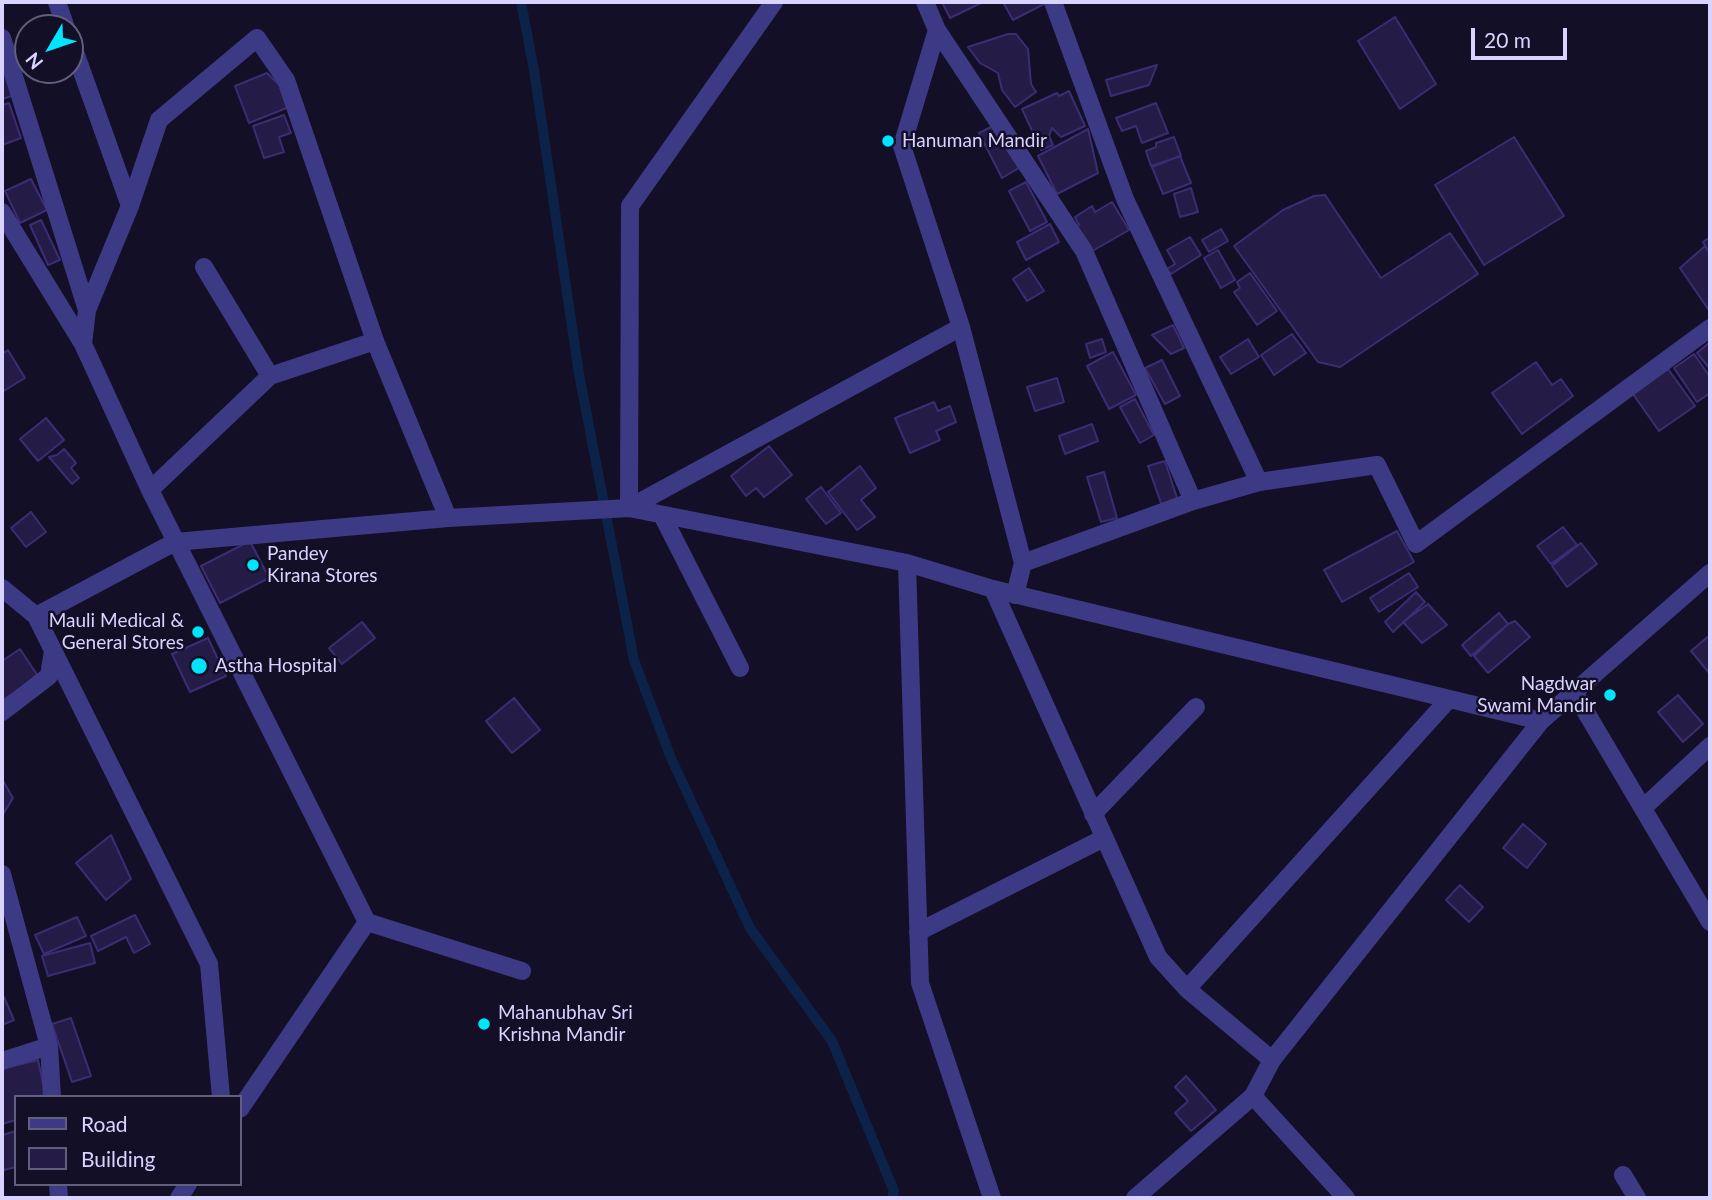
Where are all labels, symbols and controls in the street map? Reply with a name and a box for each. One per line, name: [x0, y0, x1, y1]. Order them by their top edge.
north arrow: [14, 14, 84, 84]
scale bar: [1474, 14, 1570, 58]
text: 20 m: [1484, 27, 1531, 52]
text: N: [20, 48, 47, 74]
place label: Hanuman Mandir: [902, 130, 1047, 152]
marker: Hanuman Mandir: [880, 133, 896, 149]
place label: Pandey Kirana Stores: [267, 543, 377, 587]
marker: Pandey Kirana Stores: [245, 557, 261, 573]
place label: Mauli Medical & General Stores: [49, 610, 184, 654]
marker: Mauli Medical & General Stores: [190, 624, 206, 640]
place label: Astha Hospital: [215, 655, 337, 677]
marker: Astha Hospital: [189, 656, 209, 676]
place label: Nagdwar Swami Mandir: [1477, 673, 1596, 717]
marker: Nagdwar Swami Mandir: [1602, 687, 1618, 703]
place label: Mahanubhav Sri Krishna Mandir: [498, 1002, 633, 1046]
marker: Mahanubhav Sri Krishna Mandir: [476, 1016, 492, 1032]
legend: [14, 1095, 242, 1186]
text: Road: [81, 1111, 128, 1136]
text: Building: [81, 1146, 156, 1171]

